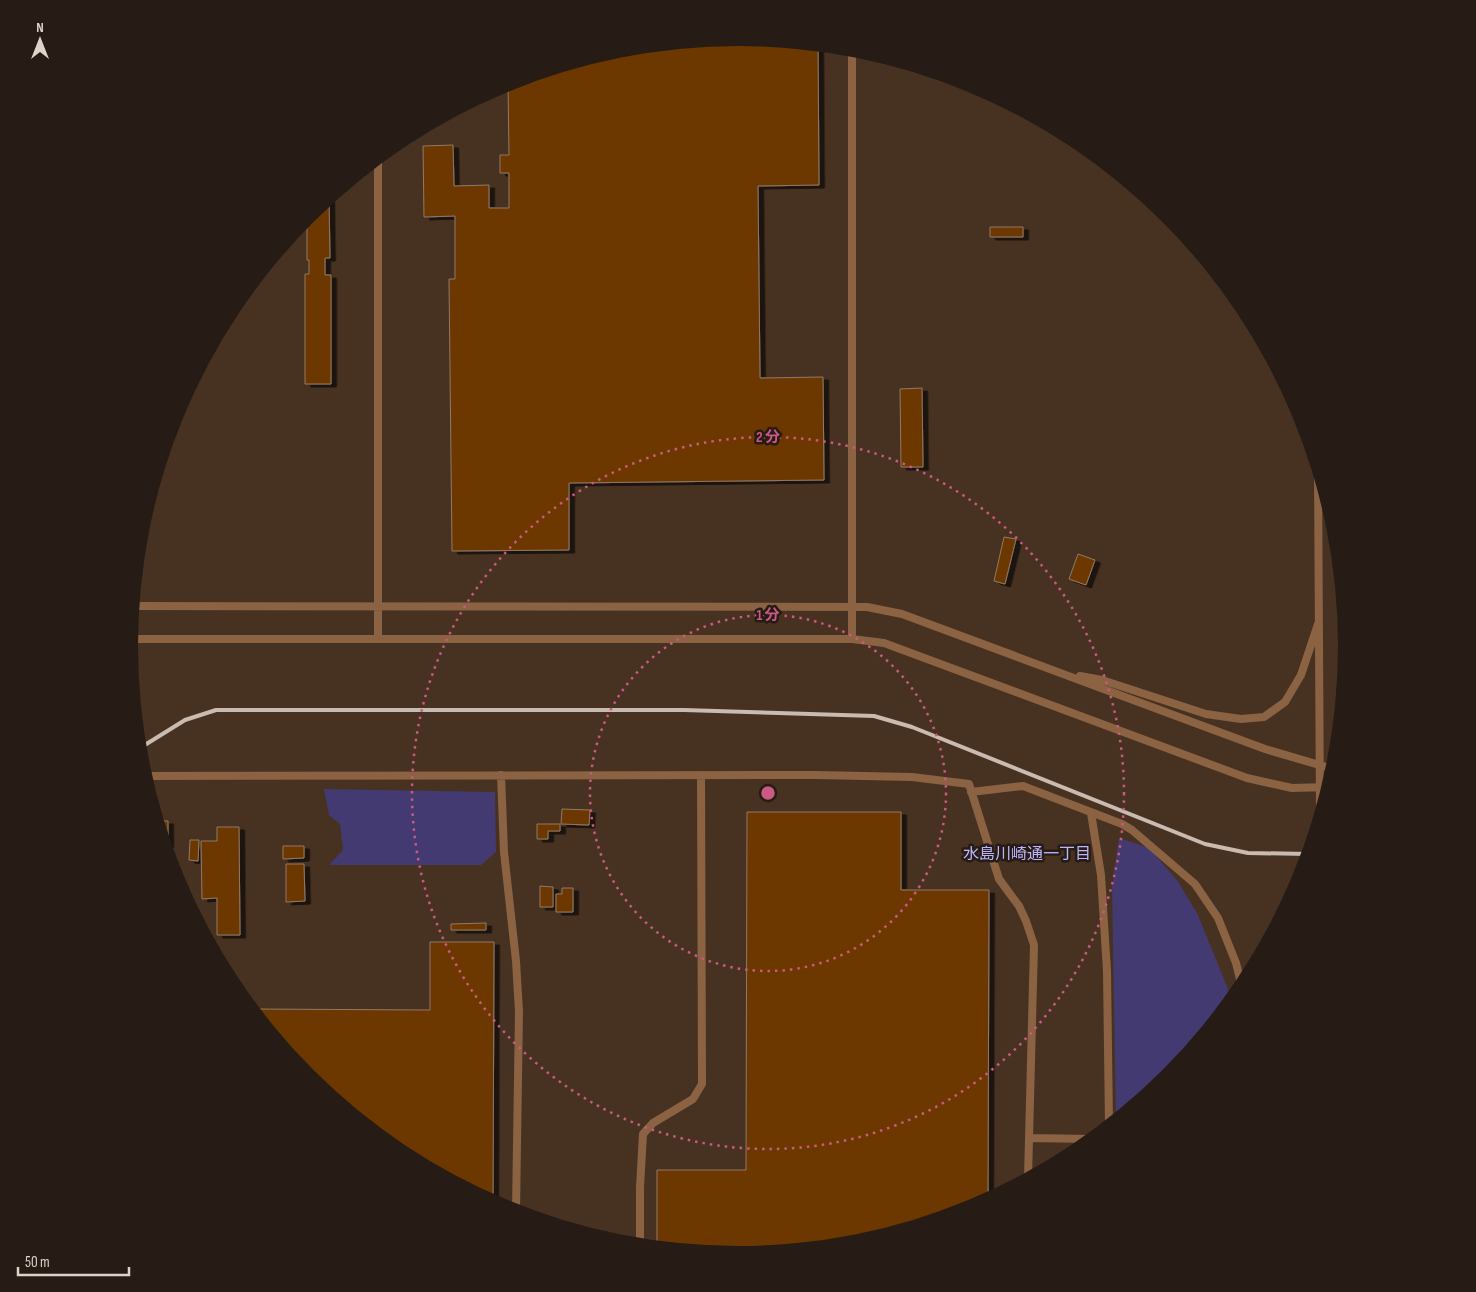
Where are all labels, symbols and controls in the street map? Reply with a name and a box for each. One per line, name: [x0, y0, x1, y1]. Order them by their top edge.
north arrow: [15, 15, 65, 65]
text: N: [36, 19, 44, 36]
text: 2 分: [756, 428, 780, 447]
text: 1 分: [756, 606, 780, 625]
centre of rings: [759, 784, 777, 802]
district label: 水島川崎通一丁目: [963, 845, 1091, 864]
scale bar: [18, 1244, 129, 1276]
text: 50 m: [25, 1253, 50, 1272]

